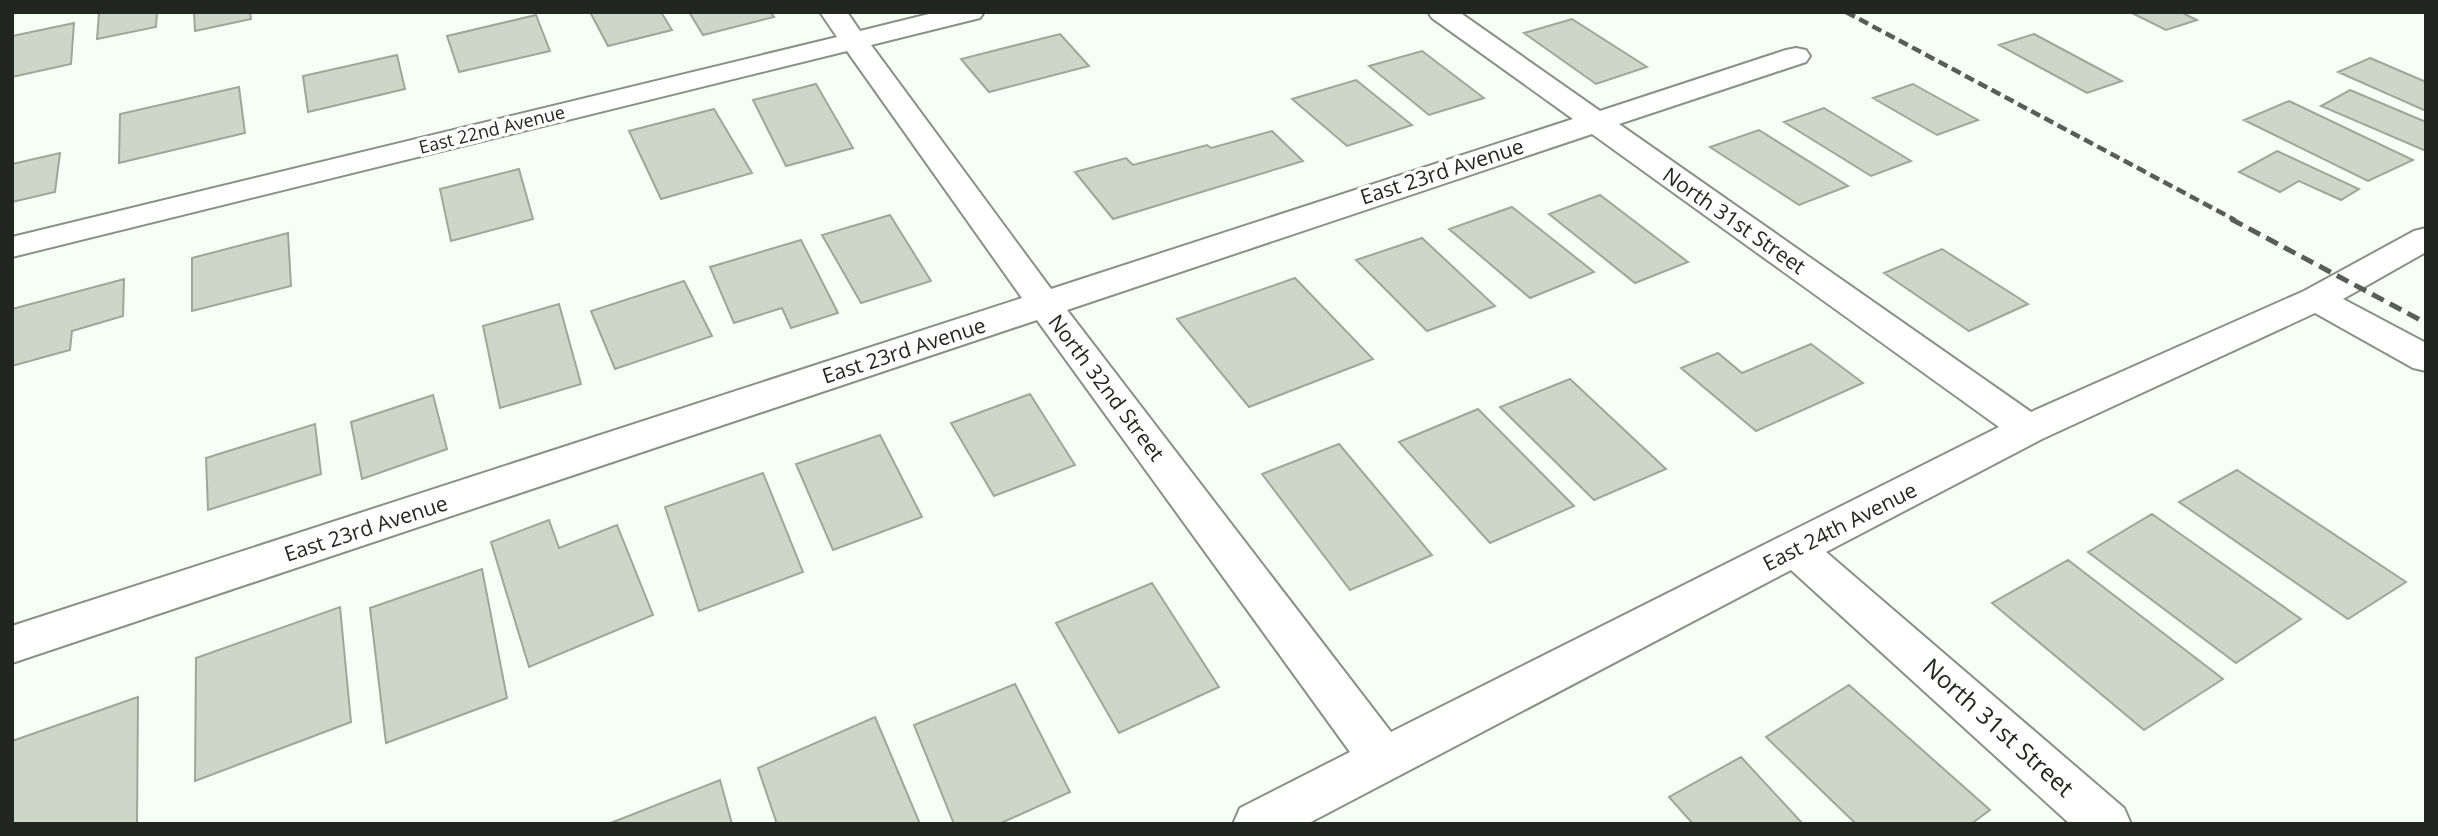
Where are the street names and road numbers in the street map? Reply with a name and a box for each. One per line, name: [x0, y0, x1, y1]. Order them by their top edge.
street label: East 22nd Avenue: [416, 99, 567, 159]
street label: East 23rd Avenue: [1356, 131, 1527, 211]
street label: North 31st Street: [1658, 160, 1812, 280]
street label: North 32nd Street: [1042, 308, 1171, 466]
street label: East 23rd Avenue: [818, 310, 989, 390]
street label: East 24th Avenue: [1758, 475, 1921, 577]
street label: East 23rd Avenue: [280, 488, 451, 568]
street label: North 31st Street: [1916, 650, 2082, 804]

